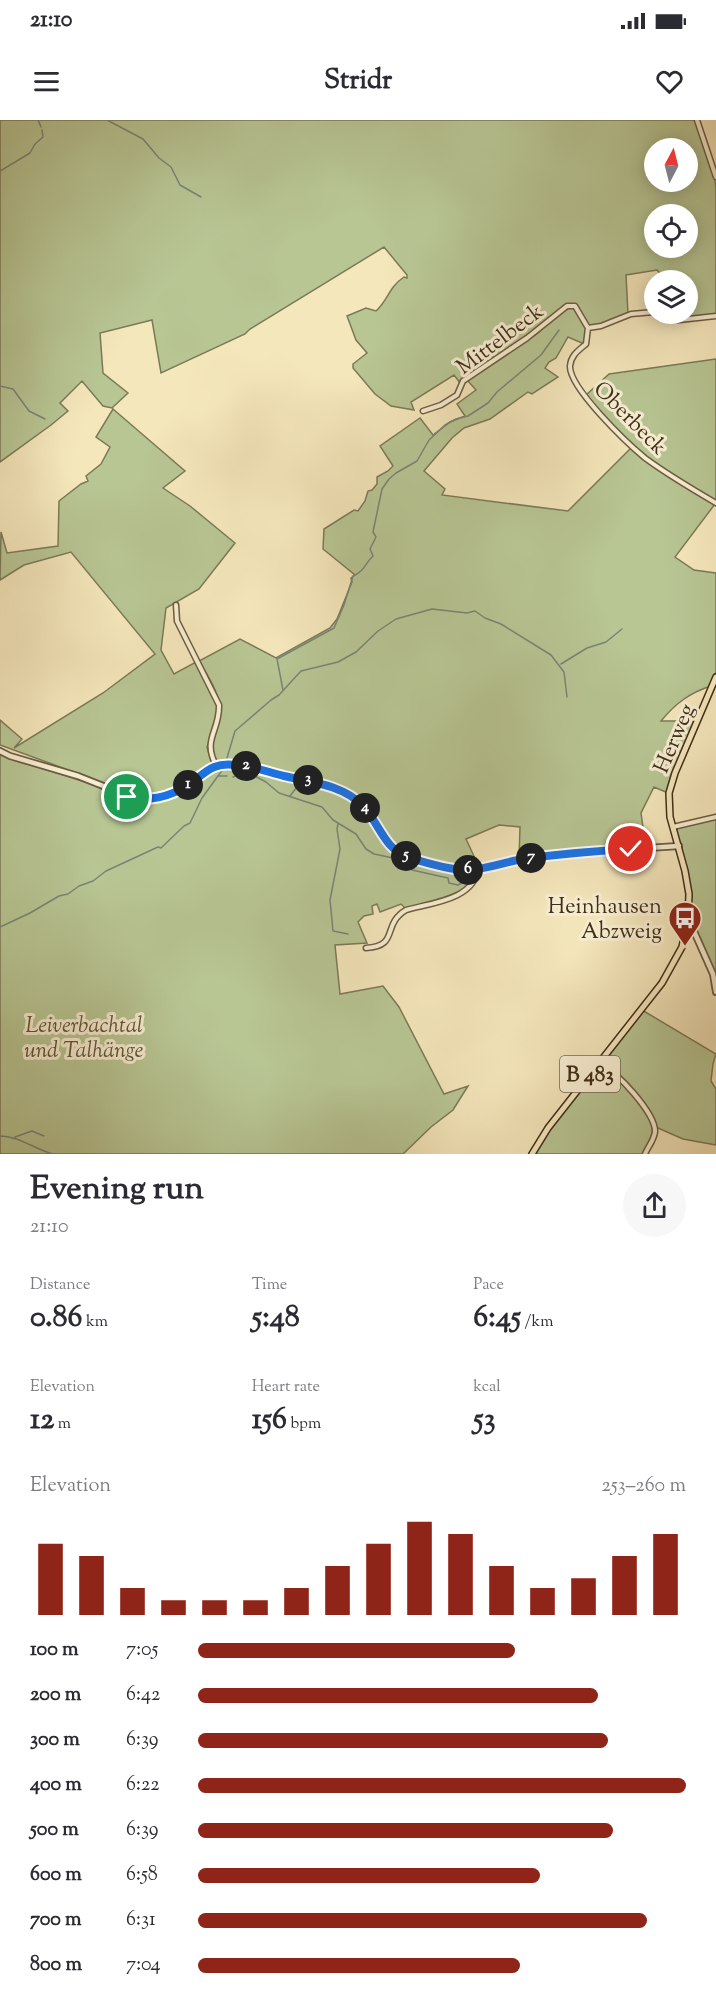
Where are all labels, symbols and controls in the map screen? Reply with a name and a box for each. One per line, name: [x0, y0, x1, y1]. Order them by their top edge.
text: 21:10: [30, 5, 72, 37]
text: Stridr: [324, 62, 392, 101]
icon: menu: [30, 65, 63, 98]
icon: heart: [653, 65, 686, 98]
north arrow: [644, 138, 698, 192]
map controls: [644, 138, 698, 324]
button: locate: [644, 204, 698, 258]
button: layers: [644, 270, 698, 324]
street label: Mittelbeck: [450, 297, 551, 384]
street label: Oberbeck: [585, 375, 673, 463]
street label: Herweg: [647, 699, 705, 779]
pin: 2: [231, 751, 261, 781]
text: 2: [242, 754, 250, 777]
pin: 3: [293, 765, 323, 795]
text: 3: [305, 768, 311, 791]
pin: 1: [173, 770, 203, 800]
pin: [101, 771, 152, 822]
text: 1: [185, 773, 191, 796]
icon: arrive: [110, 780, 143, 813]
pin: 4: [350, 793, 380, 823]
text: 4: [361, 796, 369, 819]
pin: [605, 823, 656, 874]
icon: check: [614, 832, 647, 865]
pin: 5: [391, 841, 421, 871]
pin: 7: [516, 843, 546, 873]
text: 5: [403, 844, 409, 867]
text: 7: [527, 846, 535, 869]
pin: 6: [453, 855, 483, 885]
text: 6: [464, 858, 472, 881]
place label: Heinhausen Abzweig: [548, 892, 662, 949]
bus stop icon: Heinhausen Abzweig: [667, 900, 703, 947]
park label: Leiverbachtal und Talhänge: [25, 1011, 144, 1068]
road number: B 483: [560, 1056, 620, 1092]
text: Evening run: [30, 1166, 204, 1214]
button: share: [623, 1174, 686, 1237]
text: 21:10: [30, 1213, 69, 1242]
text: Distance: [30, 1274, 90, 1297]
text: Time: [252, 1274, 287, 1297]
text: Pace: [473, 1274, 504, 1297]
text: 0.86: [30, 1297, 83, 1340]
text: 5:48: [252, 1297, 300, 1340]
text: 6:45: [473, 1297, 521, 1340]
text: km: [83, 1311, 108, 1334]
text: /km: [521, 1311, 553, 1334]
text: Elevation: [30, 1376, 95, 1399]
text: Heart rate: [252, 1376, 320, 1399]
text: kcal: [473, 1376, 501, 1399]
text: 12: [30, 1399, 54, 1442]
text: 156: [252, 1399, 287, 1442]
text: 53: [473, 1399, 496, 1442]
text: m: [54, 1413, 71, 1436]
text: bpm: [287, 1413, 321, 1436]
text: Elevation: [30, 1472, 111, 1501]
text: 253–260 m: [601, 1472, 686, 1501]
text: 100 m: [30, 1636, 79, 1665]
text: 7:05: [126, 1636, 158, 1665]
text: 200 m: [30, 1681, 81, 1710]
text: 6:42: [126, 1681, 160, 1710]
text: 300 m: [30, 1726, 80, 1755]
text: 6:39: [126, 1726, 159, 1755]
text: 400 m: [30, 1771, 82, 1800]
text: 6:22: [126, 1771, 160, 1800]
text: 500 m: [30, 1816, 79, 1845]
text: 6:39: [126, 1816, 159, 1845]
text: 600 m: [30, 1861, 82, 1890]
text: 6:58: [126, 1861, 158, 1890]
text: 700 m: [30, 1906, 82, 1935]
text: 6:31: [126, 1906, 156, 1935]
text: 800 m: [30, 1951, 82, 1980]
text: 7:04: [126, 1951, 161, 1980]

